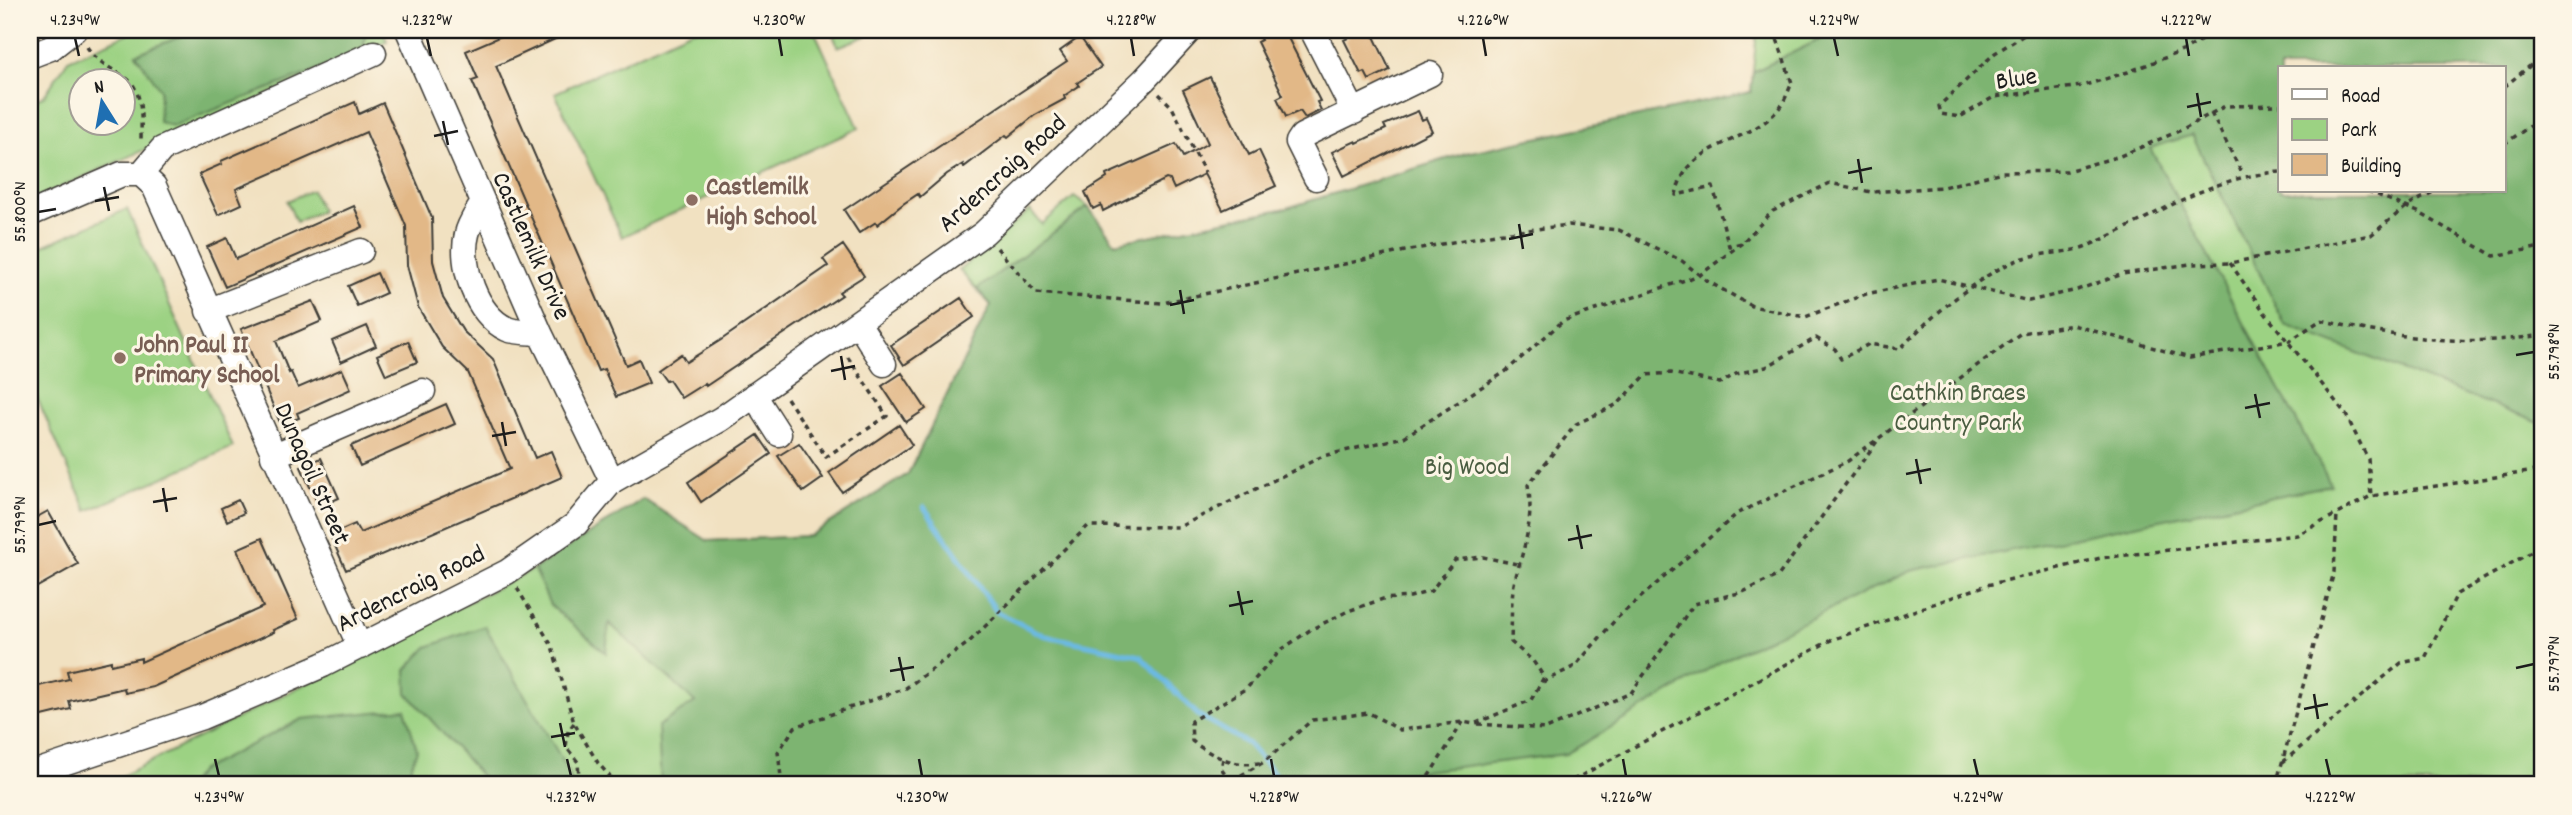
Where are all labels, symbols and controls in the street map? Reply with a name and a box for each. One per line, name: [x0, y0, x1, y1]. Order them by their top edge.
text: 4.234°W: [50, 9, 101, 34]
text: 4.232°W: [402, 9, 453, 34]
text: 4.230°W: [753, 9, 806, 34]
text: 4.228°W: [1106, 9, 1156, 34]
text: 4.226°W: [1457, 9, 1509, 34]
text: 4.224°W: [1809, 9, 1860, 34]
text: 4.222°W: [2161, 9, 2212, 34]
street label: Blue: [1993, 59, 2040, 102]
north arrow: [66, 66, 136, 136]
legend: [2278, 66, 2506, 192]
text: N: [92, 75, 107, 103]
text: Road: [2341, 83, 2380, 113]
street label: Ardencraig Road: [931, 106, 1076, 243]
text: Park: [2341, 117, 2377, 147]
text: Building: [2341, 153, 2401, 183]
street label: Castlemilk Drive: [481, 166, 579, 326]
place label: Castlemilk High School: [706, 170, 817, 237]
text: 55.800°N: [9, 181, 34, 243]
marker: Castlemilk High School: [684, 192, 700, 208]
text: 55.798°N: [2543, 324, 2568, 380]
place label: John Paul II Primary School: [134, 328, 280, 395]
marker: John Paul II Primary School: [112, 350, 128, 366]
park label: Cathkin Braes Country Park: [1890, 376, 2026, 443]
street label: Dunagoil Street: [263, 398, 359, 552]
park label: Big Wood: [1425, 450, 1509, 487]
text: 55.799°N: [9, 496, 34, 554]
street label: Ardencraig Road: [331, 537, 492, 643]
text: 55.797°N: [2543, 636, 2568, 692]
text: 4.234°W: [194, 786, 245, 811]
text: 4.232°W: [546, 786, 597, 811]
text: 4.230°W: [896, 786, 949, 811]
text: 4.228°W: [1249, 786, 1299, 811]
text: 4.226°W: [1600, 786, 1652, 811]
text: 4.224°W: [1953, 786, 2004, 811]
text: 4.222°W: [2305, 786, 2356, 811]

